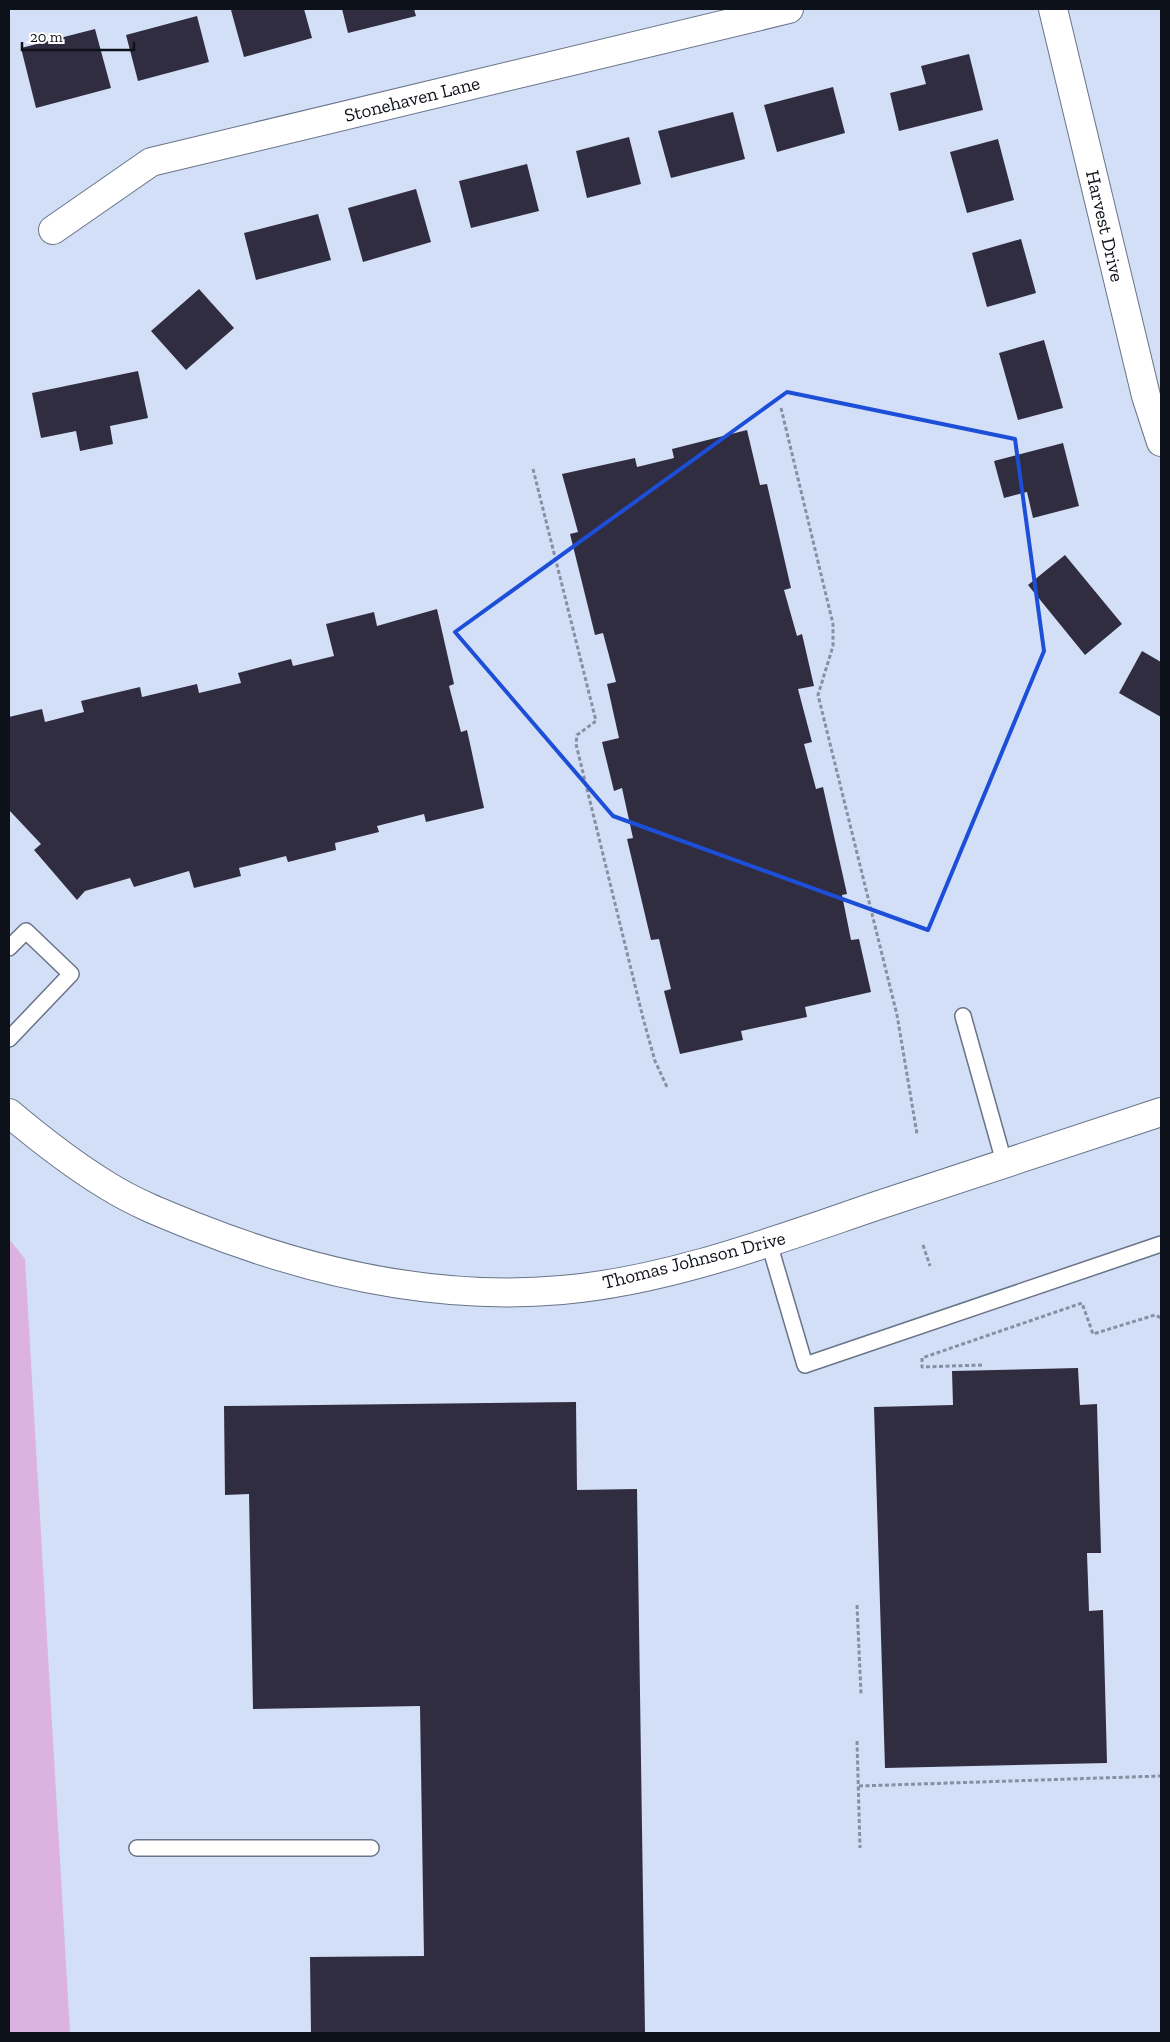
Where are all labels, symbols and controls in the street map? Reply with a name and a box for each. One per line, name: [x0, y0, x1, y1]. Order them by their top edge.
scale bar: [22, 20, 135, 52]
text: 20 m: [30, 28, 63, 46]
street label: Stonehaven Lane: [342, 71, 482, 127]
street label: Harvest Drive: [1081, 168, 1129, 284]
street label: Thomas Johnson Drive: [600, 1226, 788, 1294]

